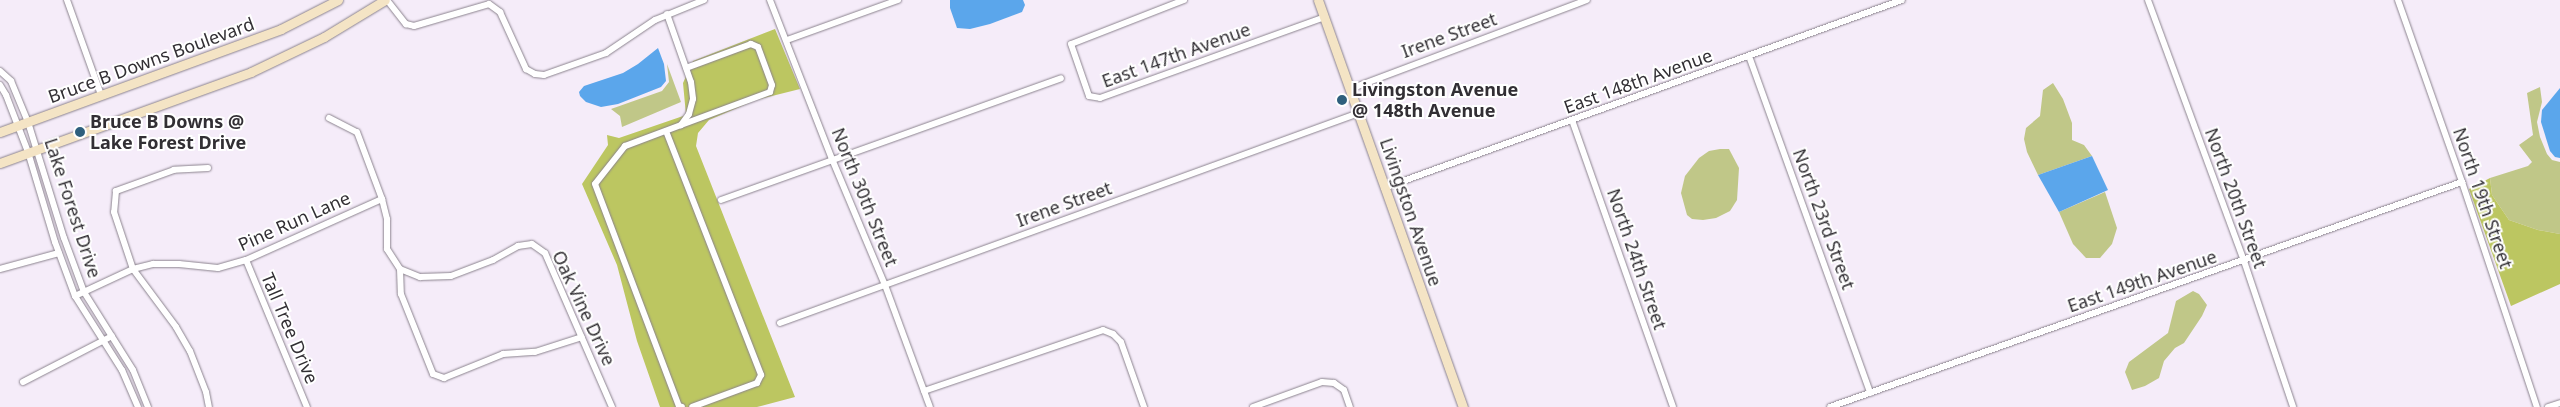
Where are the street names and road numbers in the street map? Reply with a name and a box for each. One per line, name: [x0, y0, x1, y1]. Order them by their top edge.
street label: Irene Street: [1399, 8, 1499, 62]
street label: Bruce B Downs Boulevard: [45, 13, 257, 107]
street label: East 147th Avenue: [1099, 18, 1253, 92]
street label: East 148th Avenue: [1561, 44, 1715, 118]
street label: North 30th Street: [827, 125, 903, 269]
street label: North 20th Street: [2201, 125, 2271, 271]
street label: North 19th Street: [2449, 125, 2517, 271]
street label: Lake Forest Drive: [40, 135, 106, 281]
street label: Livingston Avenue: [1376, 135, 1446, 289]
street label: North 23rd Street: [1789, 146, 1859, 292]
street label: Irene Street: [1014, 177, 1114, 231]
street label: North 24th Street: [1603, 186, 1671, 332]
street label: Pine Run Lane: [235, 187, 353, 255]
street label: East 149th Avenue: [2065, 245, 2219, 317]
street label: Oak Vine Drive: [548, 247, 620, 369]
street label: Tall Tree Drive: [257, 269, 323, 387]

